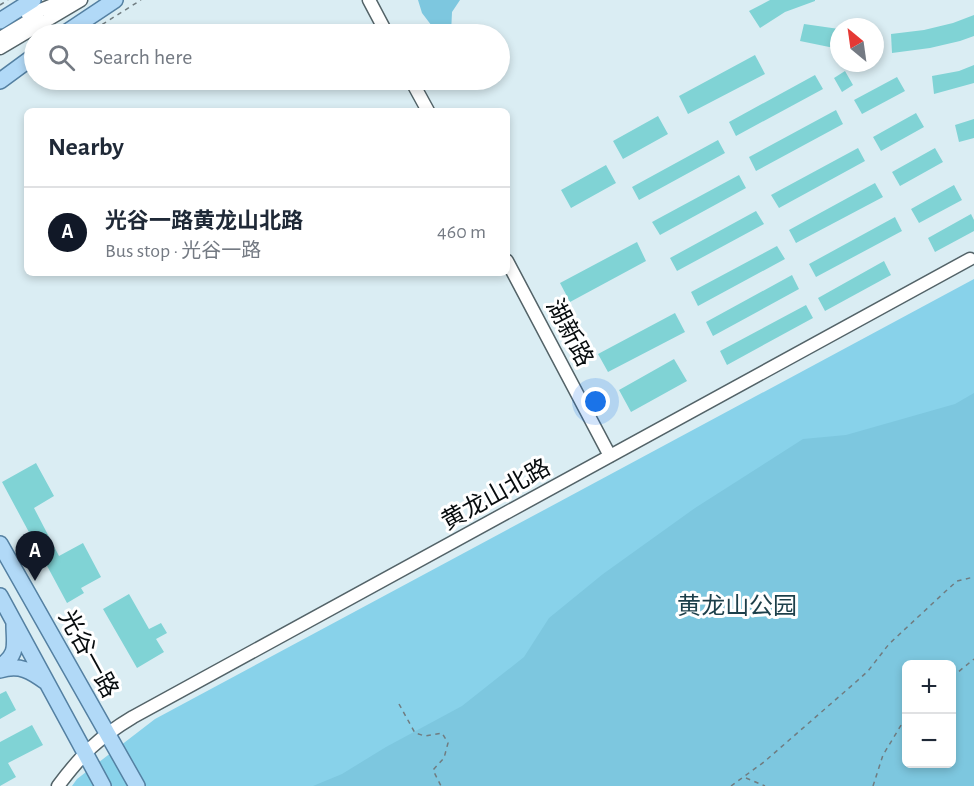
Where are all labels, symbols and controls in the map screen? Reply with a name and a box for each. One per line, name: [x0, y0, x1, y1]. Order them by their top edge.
north arrow: [830, 18, 884, 72]
search box: [24, 24, 510, 90]
icon: search: [45, 41, 78, 74]
text: Search here: [93, 46, 192, 68]
text: Nearby: [48, 134, 124, 160]
text: 光谷一路黄龙山北路: [105, 210, 303, 232]
text: A: [62, 222, 74, 242]
text: 460 m: [437, 222, 486, 242]
text: Bus stop · 光谷一路: [105, 241, 261, 261]
street label: 湖新路: [542, 295, 598, 370]
your location: [581, 387, 610, 416]
street label: 黄龙山北路: [437, 454, 554, 535]
pin: A: [15, 532, 54, 581]
park label: 黄龙山公园: [677, 593, 797, 619]
street label: 光谷一路: [54, 605, 124, 702]
map controls: [902, 660, 956, 768]
button: +: [902, 660, 956, 714]
button: −: [902, 714, 956, 768]

